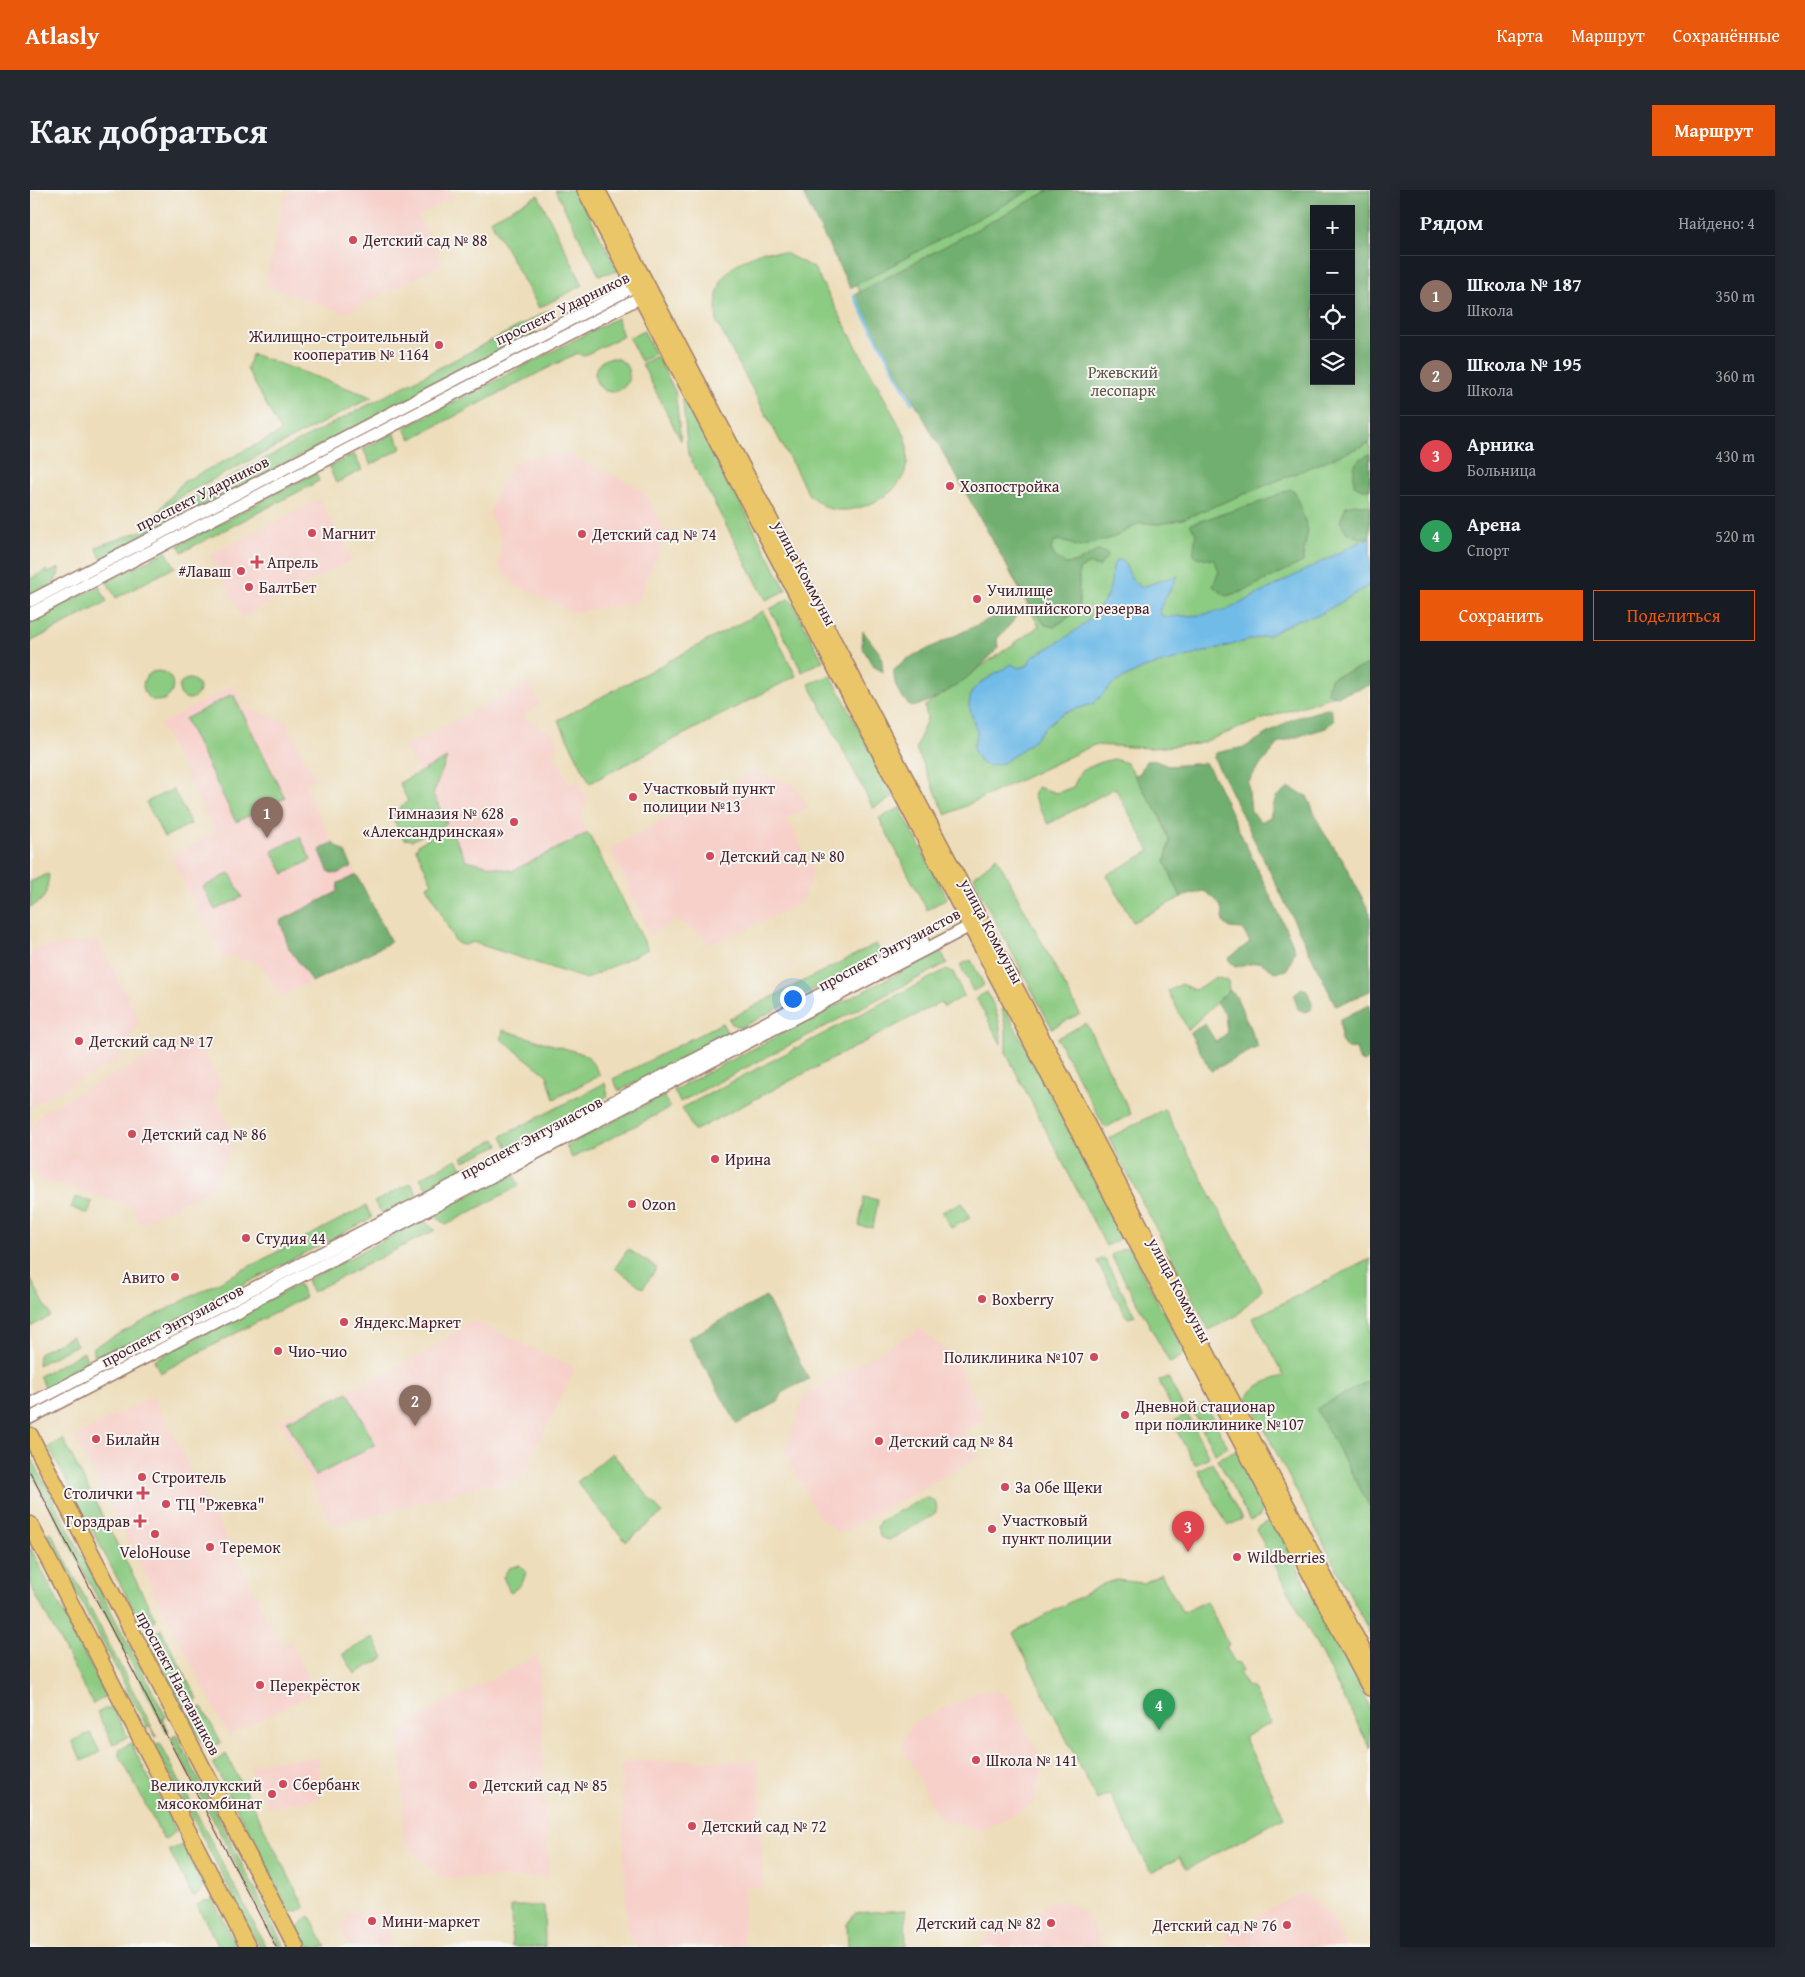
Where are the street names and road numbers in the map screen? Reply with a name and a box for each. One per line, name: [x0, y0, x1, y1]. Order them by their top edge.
street label: проспект Ударников: [491, 265, 633, 351]
street label: проспект Ударников: [131, 449, 273, 537]
street label: улица Коммуны: [767, 515, 843, 630]
street label: улица Коммуны: [954, 873, 1030, 988]
street label: проспект Энтузиастов: [814, 901, 965, 997]
street label: проспект Энтузиастов: [456, 1089, 607, 1185]
street label: улица Коммуны: [1142, 1232, 1218, 1347]
street label: проспект Энтузиастов: [97, 1277, 248, 1373]
street label: проспект Наставников: [131, 1606, 227, 1760]

